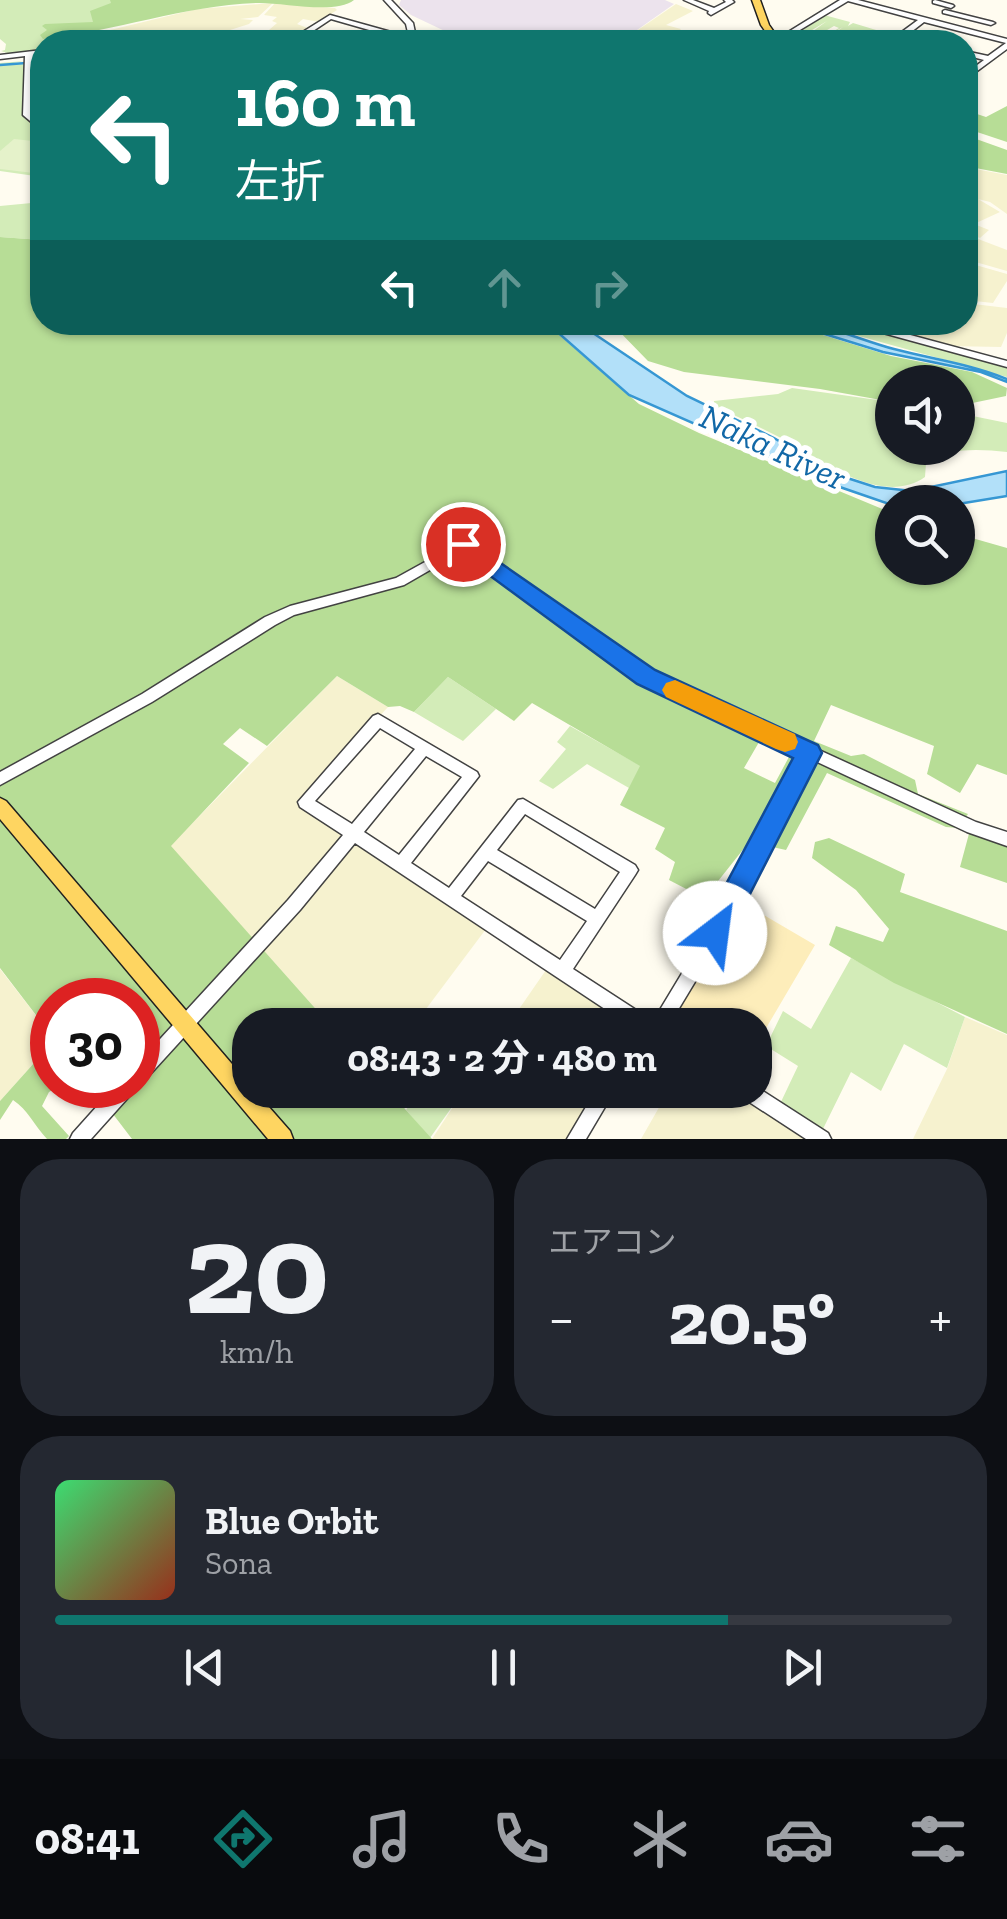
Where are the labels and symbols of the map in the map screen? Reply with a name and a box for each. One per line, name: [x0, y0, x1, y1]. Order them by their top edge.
water label: Naka River: [693, 395, 853, 499]
pin: [421, 502, 506, 587]
position arrow: [663, 881, 767, 985]
speed limit sign: 30: [30, 978, 160, 1108]

